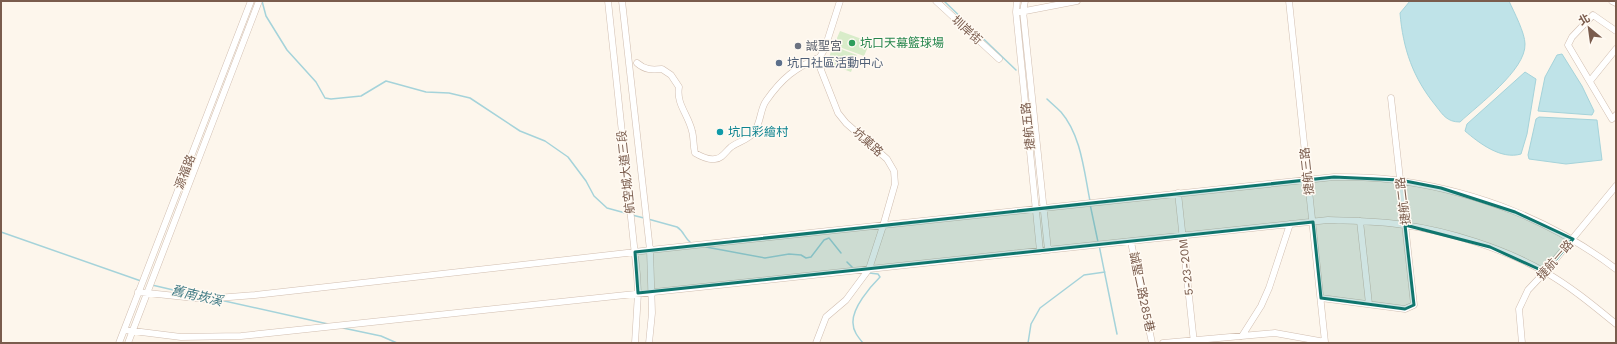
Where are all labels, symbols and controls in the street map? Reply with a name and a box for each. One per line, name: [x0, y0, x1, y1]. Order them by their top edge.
north arrow: [1569, 8, 1609, 48]
text: 北: [1576, 11, 1592, 28]
street label: 圳岸街: [949, 13, 985, 47]
place label: 坑口天幕籃球場: [860, 36, 944, 50]
marker: 坑口天幕籃球場: [847, 38, 857, 48]
place label: 誠聖宮: [806, 39, 842, 53]
marker: 誠聖宮: [793, 41, 803, 51]
place label: 坑口社區活動中心: [787, 56, 883, 70]
marker: 坑口社區活動中心: [774, 58, 784, 68]
street label: 捷航五路: [1019, 101, 1037, 151]
place label: 坑口彩繪村: [728, 125, 789, 139]
street label: 坑菓路: [850, 125, 886, 159]
marker: 坑口彩繪村: [715, 127, 725, 137]
street label: 航空城大道三段: [615, 129, 637, 215]
street label: 捷航三路: [1298, 146, 1316, 196]
street label: 源福路: [172, 153, 198, 191]
street label: 捷航二路: [1393, 176, 1413, 226]
street label: 捷航一路: [1534, 237, 1576, 283]
street label: 5-23-20M: [1176, 238, 1196, 296]
street label: 誠聖二路285巷: [1127, 251, 1157, 333]
water label: 舊南崁溪: [170, 282, 226, 309]

